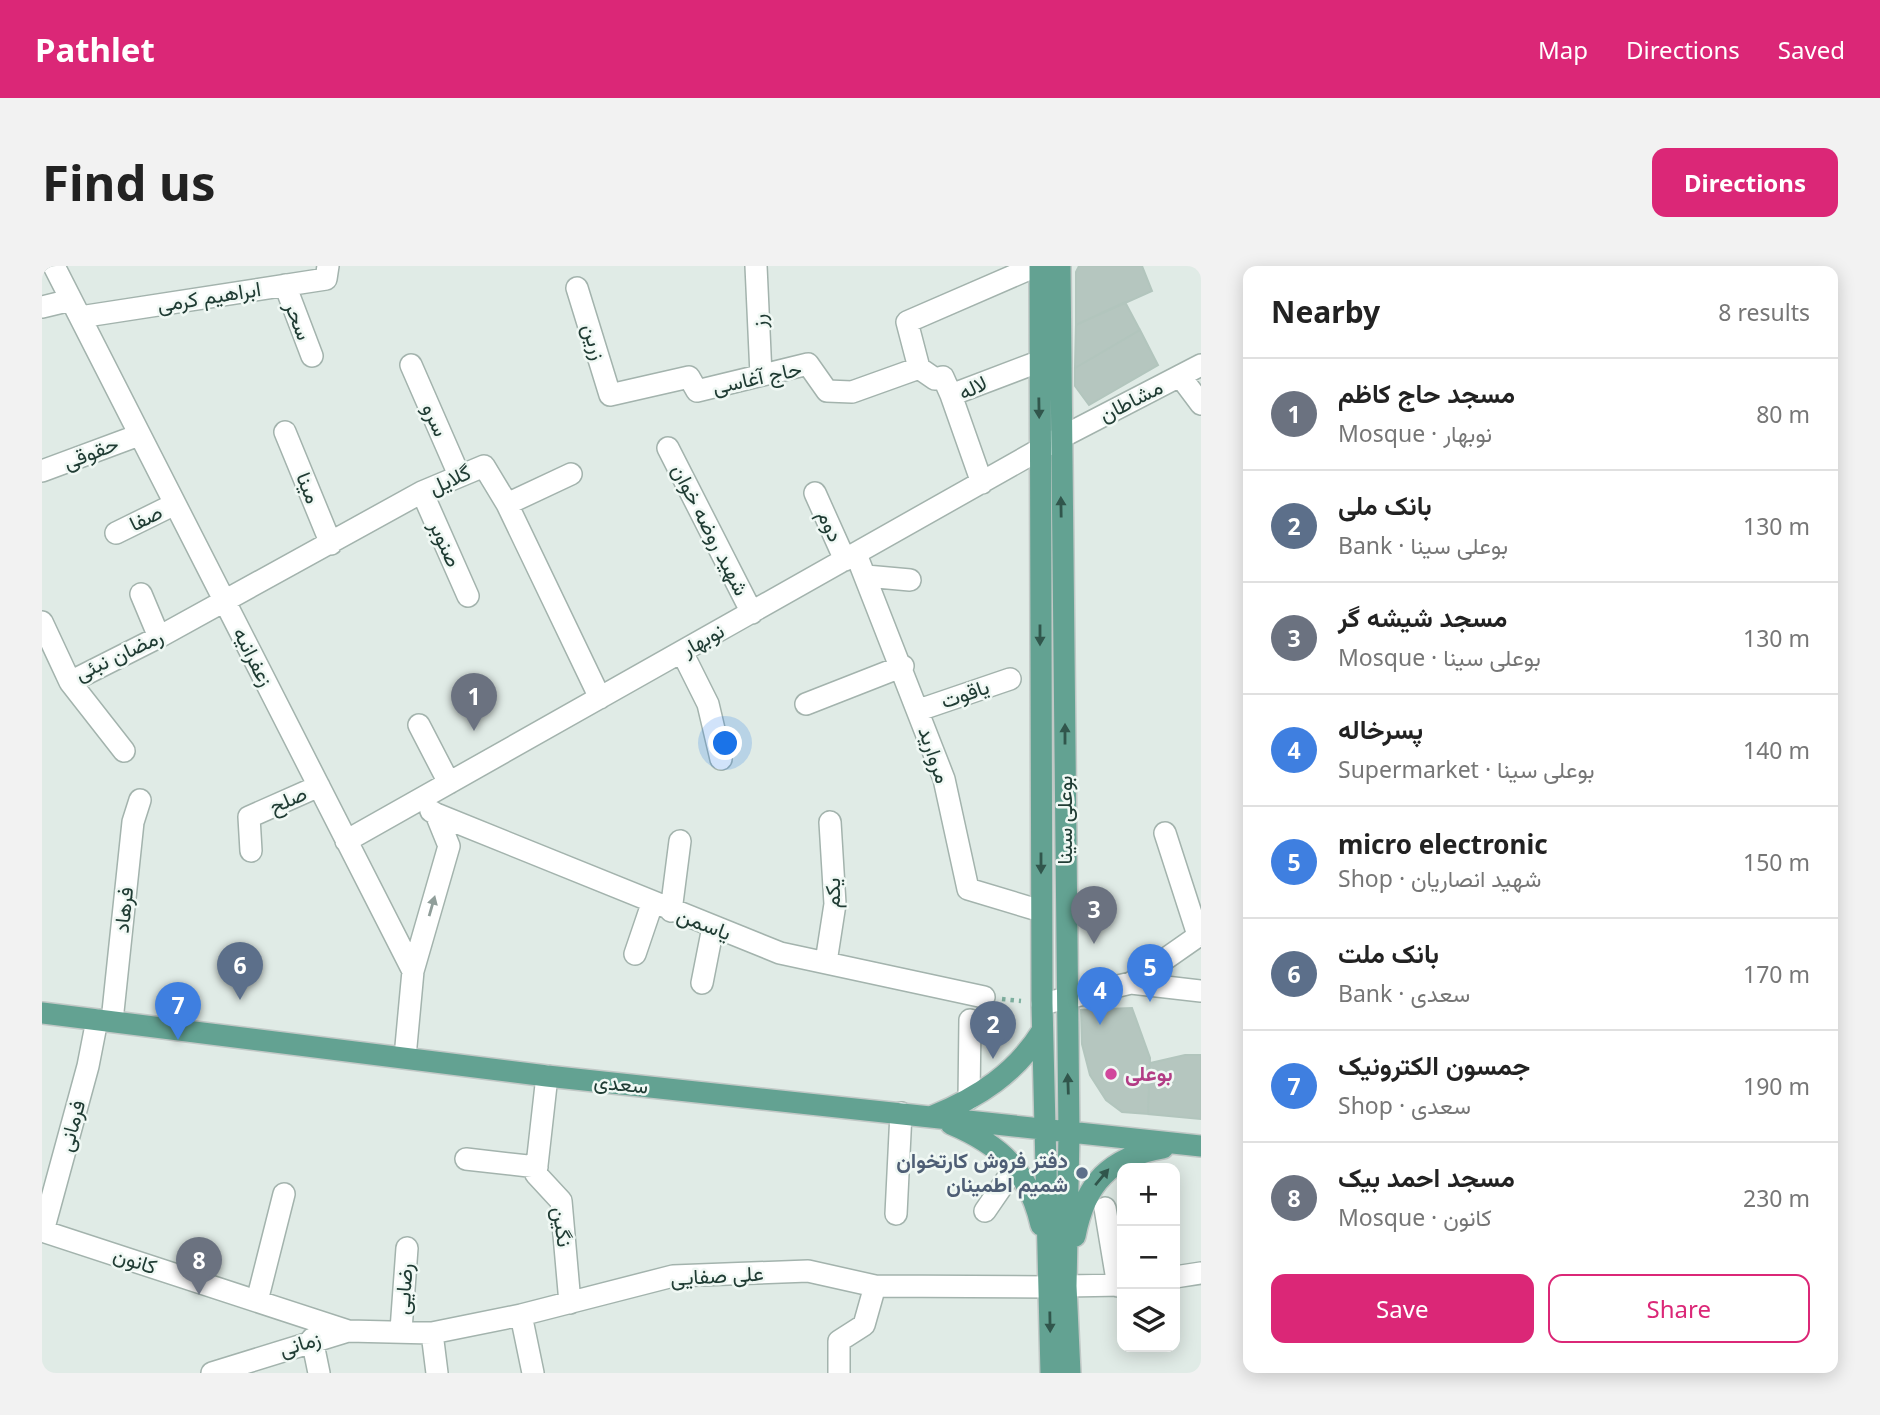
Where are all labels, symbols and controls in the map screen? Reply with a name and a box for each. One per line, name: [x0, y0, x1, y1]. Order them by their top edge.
text: Pathlet: [35, 27, 155, 72]
text: Map: [1538, 33, 1588, 66]
text: Directions: [1626, 33, 1740, 66]
text: Saved: [1778, 33, 1845, 66]
button: Directions: [1652, 148, 1838, 217]
text: Find us: [42, 149, 216, 215]
street label: ابراهیم کرمی: [155, 274, 263, 319]
text: Nearby: [1271, 291, 1380, 332]
street label: سحر: [279, 296, 319, 344]
text: 8 results: [1718, 296, 1810, 328]
street label: رز: [744, 313, 772, 330]
street label: زرین: [576, 320, 614, 363]
street label: حاج آغاسی: [710, 354, 804, 401]
street label: لاله: [953, 368, 992, 406]
street label: مشاطان: [1094, 372, 1167, 428]
text: مسجد حاج کاظم: [1338, 375, 1515, 411]
one-way arrow: [1033, 397, 1045, 419]
text: 1: [1287, 398, 1301, 430]
text: 80 m: [1756, 398, 1810, 430]
street label: سرو: [416, 399, 456, 441]
text: Mosque · نوبهار: [1338, 417, 1492, 449]
street label: حقوقی: [59, 429, 122, 475]
street label: گلایل: [424, 457, 475, 501]
street label: شهید روضه خوان: [666, 459, 756, 600]
street label: مینا: [290, 468, 328, 507]
text: بانک ملی: [1338, 487, 1432, 523]
one-way arrow: [1056, 496, 1067, 518]
street label: صفا: [124, 497, 167, 537]
street label: دوم: [811, 505, 850, 546]
text: 2: [1287, 510, 1301, 542]
text: 130 m: [1743, 510, 1810, 542]
street label: صنوبر: [423, 515, 469, 571]
text: Bank · بوعلی سینا: [1338, 529, 1508, 561]
text: مسجد شیشه گر: [1338, 599, 1507, 635]
street label: نوبهار: [675, 616, 729, 663]
street label: رمضان نبئی: [70, 621, 167, 687]
street label: زعفرانیه: [227, 622, 281, 691]
text: 3: [1287, 622, 1301, 654]
text: 130 m: [1743, 622, 1810, 654]
one-way arrow: [1034, 624, 1046, 646]
text: Mosque · بوعلی سینا: [1338, 641, 1541, 673]
street label: یاقوت: [937, 672, 993, 714]
pin: 1: [451, 673, 497, 731]
text: پسرخاله: [1338, 711, 1423, 747]
street label: مروارید: [912, 723, 958, 787]
one-way arrow: [1059, 723, 1071, 745]
your location: [708, 726, 742, 760]
text: 4: [1287, 734, 1301, 766]
text: 140 m: [1743, 734, 1810, 766]
text: Supermarket · بوعلی سینا: [1338, 753, 1595, 785]
street label: بوعلی سینا: [1050, 776, 1078, 865]
street label: صلح: [264, 778, 311, 821]
text: micro electronic: [1338, 826, 1548, 862]
text: 5: [1287, 846, 1301, 878]
text: 150 m: [1743, 846, 1810, 878]
one-way arrow: [1035, 852, 1047, 874]
text: Shop · شهید انصاریان: [1338, 862, 1542, 894]
street label: یکم: [818, 878, 847, 908]
street label: فرهاد: [107, 885, 139, 934]
pin: 3: [1071, 886, 1117, 944]
one-way arrow: [427, 895, 438, 917]
street label: یاسمن: [673, 900, 735, 946]
text: بانک ملت: [1338, 935, 1439, 971]
pin: 6: [217, 942, 263, 1000]
pin: 5: [1127, 944, 1173, 1002]
text: 6: [1287, 958, 1301, 990]
text: 170 m: [1743, 958, 1810, 990]
pin: 4: [1077, 967, 1123, 1025]
text: Bank · سعدی: [1338, 977, 1470, 1009]
pin: 7: [155, 982, 201, 1040]
pin: 2: [970, 1001, 1016, 1059]
text: جمسون الکترونیک: [1338, 1047, 1530, 1083]
place label: بوعلی: [1125, 1059, 1173, 1087]
street label: سعدی: [593, 1066, 650, 1100]
marker: بوعلی: [1103, 1066, 1119, 1082]
text: 7: [1287, 1070, 1301, 1102]
text: 190 m: [1743, 1070, 1810, 1102]
one-way arrow: [1062, 1073, 1074, 1095]
text: Shop · سعدی: [1338, 1089, 1471, 1121]
street label: فرمانی: [51, 1097, 91, 1155]
place label: دفتر فروش کارتخوان شمیم اطمینان: [896, 1146, 1068, 1199]
text: مسجد احمد بیک: [1338, 1159, 1515, 1195]
map controls: [1117, 1163, 1180, 1352]
button: +: [1117, 1163, 1180, 1226]
marker: دفتر فروش کارتخوان شمیم اطمینان: [1074, 1165, 1090, 1181]
one-way arrow: [1094, 1168, 1110, 1186]
text: 8: [1287, 1182, 1301, 1214]
text: 230 m: [1743, 1182, 1810, 1214]
text: Mosque · کانون: [1338, 1201, 1492, 1233]
street label: نگین: [546, 1205, 580, 1249]
button: −: [1117, 1226, 1180, 1289]
pin: 8: [176, 1237, 222, 1295]
street label: کانون: [110, 1240, 161, 1280]
street label: علی صفایی: [670, 1259, 764, 1291]
street label: رضایی: [387, 1262, 419, 1316]
button: Save: [1271, 1274, 1534, 1343]
button: Share: [1548, 1274, 1810, 1343]
button: layers: [1117, 1289, 1180, 1352]
one-way arrow: [1044, 1311, 1056, 1333]
street label: زمانی: [276, 1324, 324, 1363]

